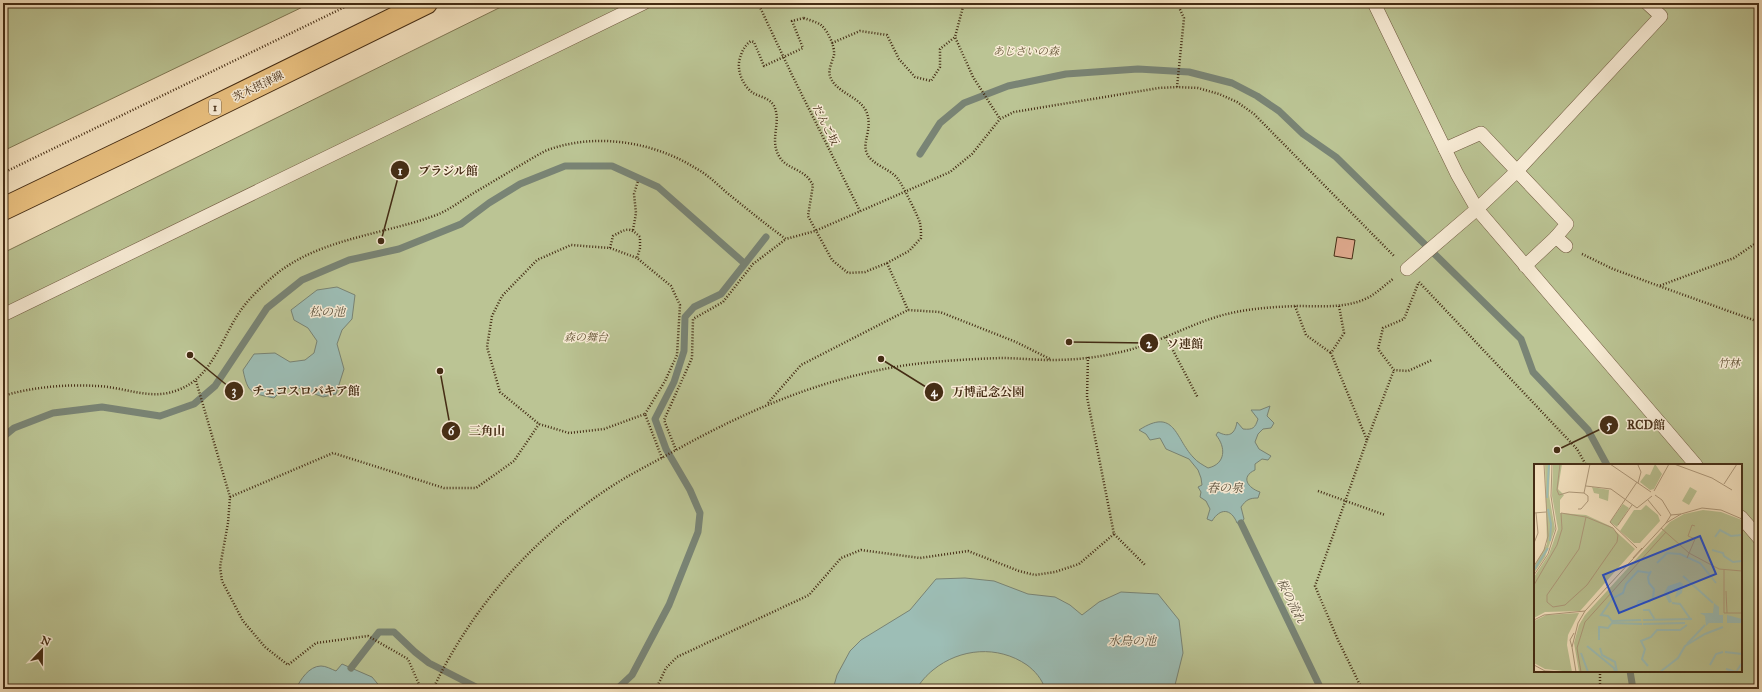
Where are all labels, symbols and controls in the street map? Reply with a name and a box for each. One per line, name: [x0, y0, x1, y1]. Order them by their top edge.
park label: あじさいの森: [993, 45, 1060, 58]
street label: 茨木摂津線: [231, 69, 286, 104]
road number: 1: [209, 99, 221, 115]
street label: だんご坂: [810, 103, 841, 148]
callout: ブラジル館: [390, 158, 486, 182]
text: 1: [398, 164, 403, 178]
text: ブラジル館: [418, 164, 478, 178]
water label: 松の池: [309, 305, 347, 319]
park label: 森の舞台: [564, 331, 609, 344]
callout: ソ連館: [1139, 331, 1211, 355]
text: 2: [1146, 337, 1153, 351]
text: ソ連館: [1167, 337, 1203, 351]
park label: 竹林: [1718, 357, 1742, 370]
callout: チェコスロバキア館: [224, 379, 368, 403]
callout: 万博記念公園: [924, 380, 1032, 404]
text: 3: [232, 384, 237, 399]
text: チェコスロバキア館: [252, 384, 360, 398]
text: 4: [931, 385, 939, 400]
text: 万博記念公園: [952, 385, 1024, 399]
callout: RCD館: [1599, 413, 1673, 437]
text: 5: [1606, 418, 1612, 432]
text: RCD館: [1627, 418, 1665, 432]
callout: 三角山: [441, 419, 513, 443]
text: 6: [448, 424, 455, 438]
text: 三角山: [469, 424, 505, 438]
inset map: [1534, 464, 1742, 672]
water label: 春の泉: [1207, 481, 1244, 495]
water label: 桜の流れ: [1274, 576, 1308, 627]
north arrow: [22, 630, 62, 670]
text: N: [39, 633, 53, 649]
water label: 水鳥の池: [1108, 634, 1158, 648]

